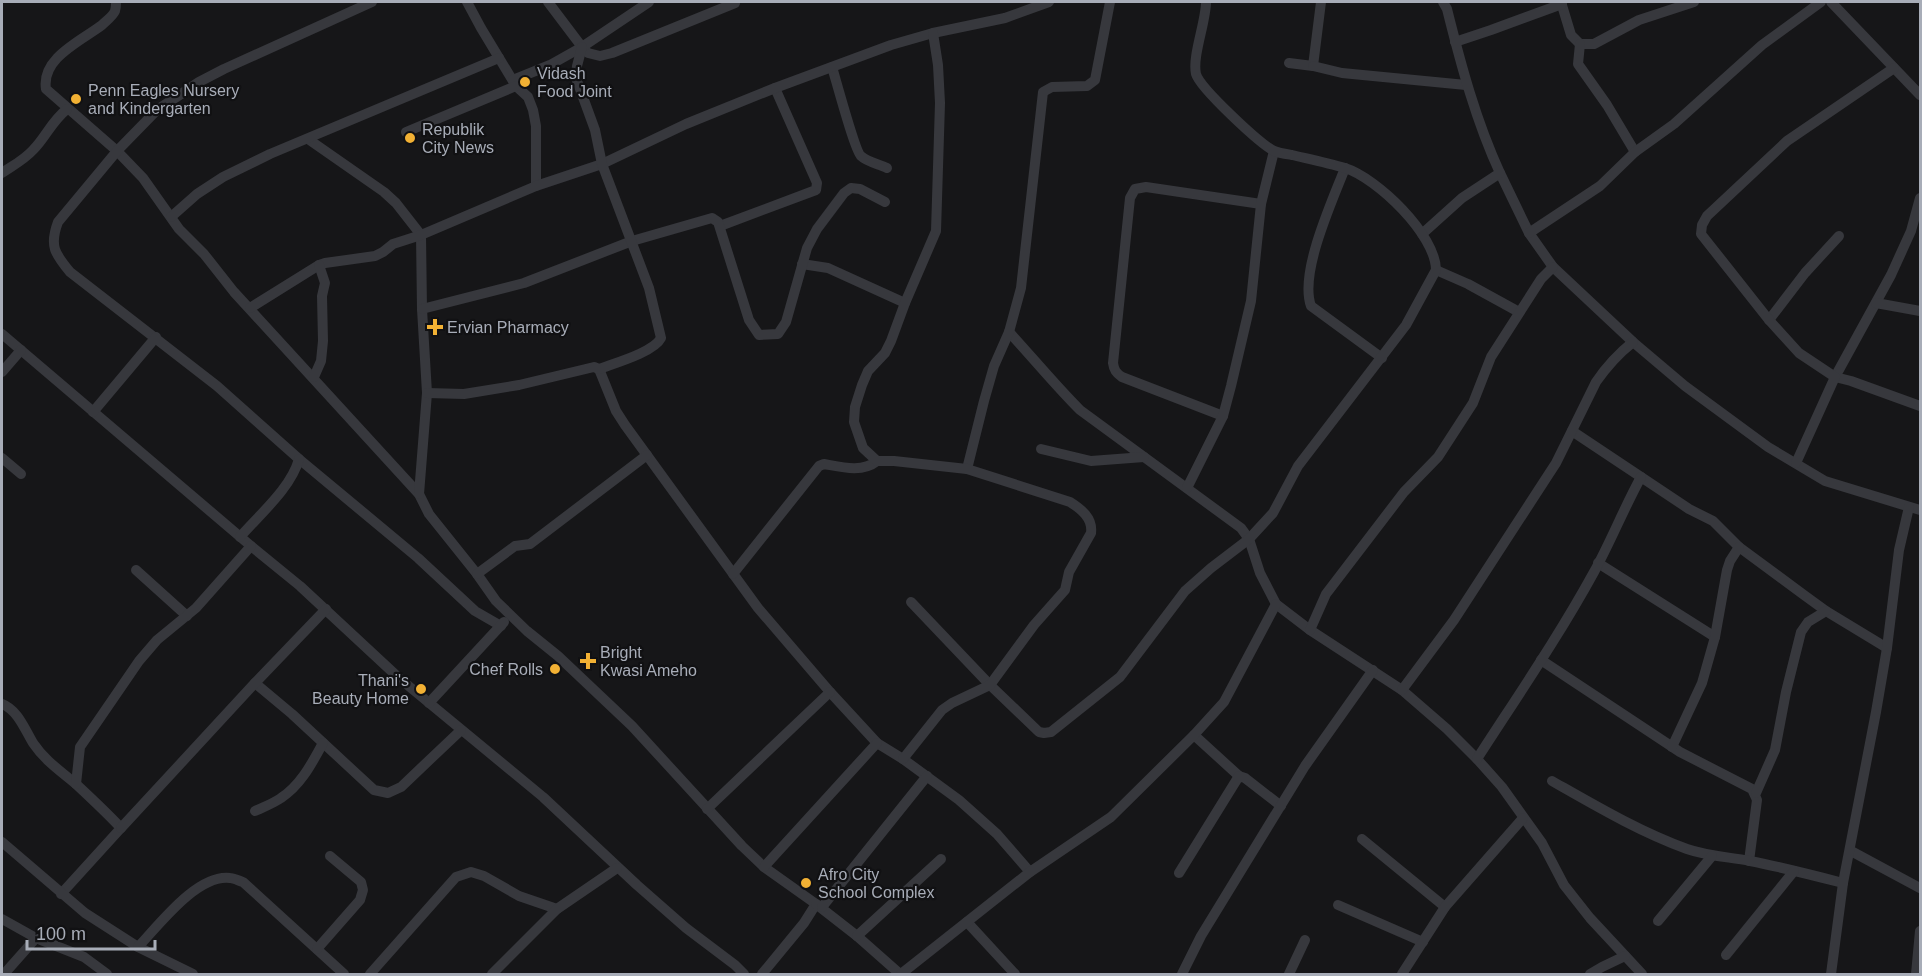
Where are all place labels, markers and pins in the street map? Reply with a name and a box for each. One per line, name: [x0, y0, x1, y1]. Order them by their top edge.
place label: Vidash Food Joint: [537, 65, 612, 100]
marker: Vidash Food Joint: [518, 75, 532, 89]
place label: Penn Eagles Nursery and Kindergarten: [88, 82, 239, 117]
marker: Penn Eagles Nursery and Kindergarten: [69, 92, 83, 106]
place label: Republik City News: [422, 121, 494, 156]
marker: Republik City News: [403, 131, 417, 145]
place label: Ervian Pharmacy: [447, 319, 569, 336]
marker: Ervian Pharmacy: [428, 320, 442, 334]
place label: Bright Kwasi Ameho: [600, 644, 697, 679]
marker: Bright Kwasi Ameho: [581, 654, 595, 668]
place label: Chef Rolls: [469, 661, 543, 678]
marker: Chef Rolls: [548, 662, 562, 676]
place label: Thani's Beauty Home: [312, 672, 409, 707]
marker: Thani's Beauty Home: [414, 682, 428, 696]
place label: Afro City School Complex: [818, 866, 935, 901]
marker: Afro City School Complex: [799, 876, 813, 890]

